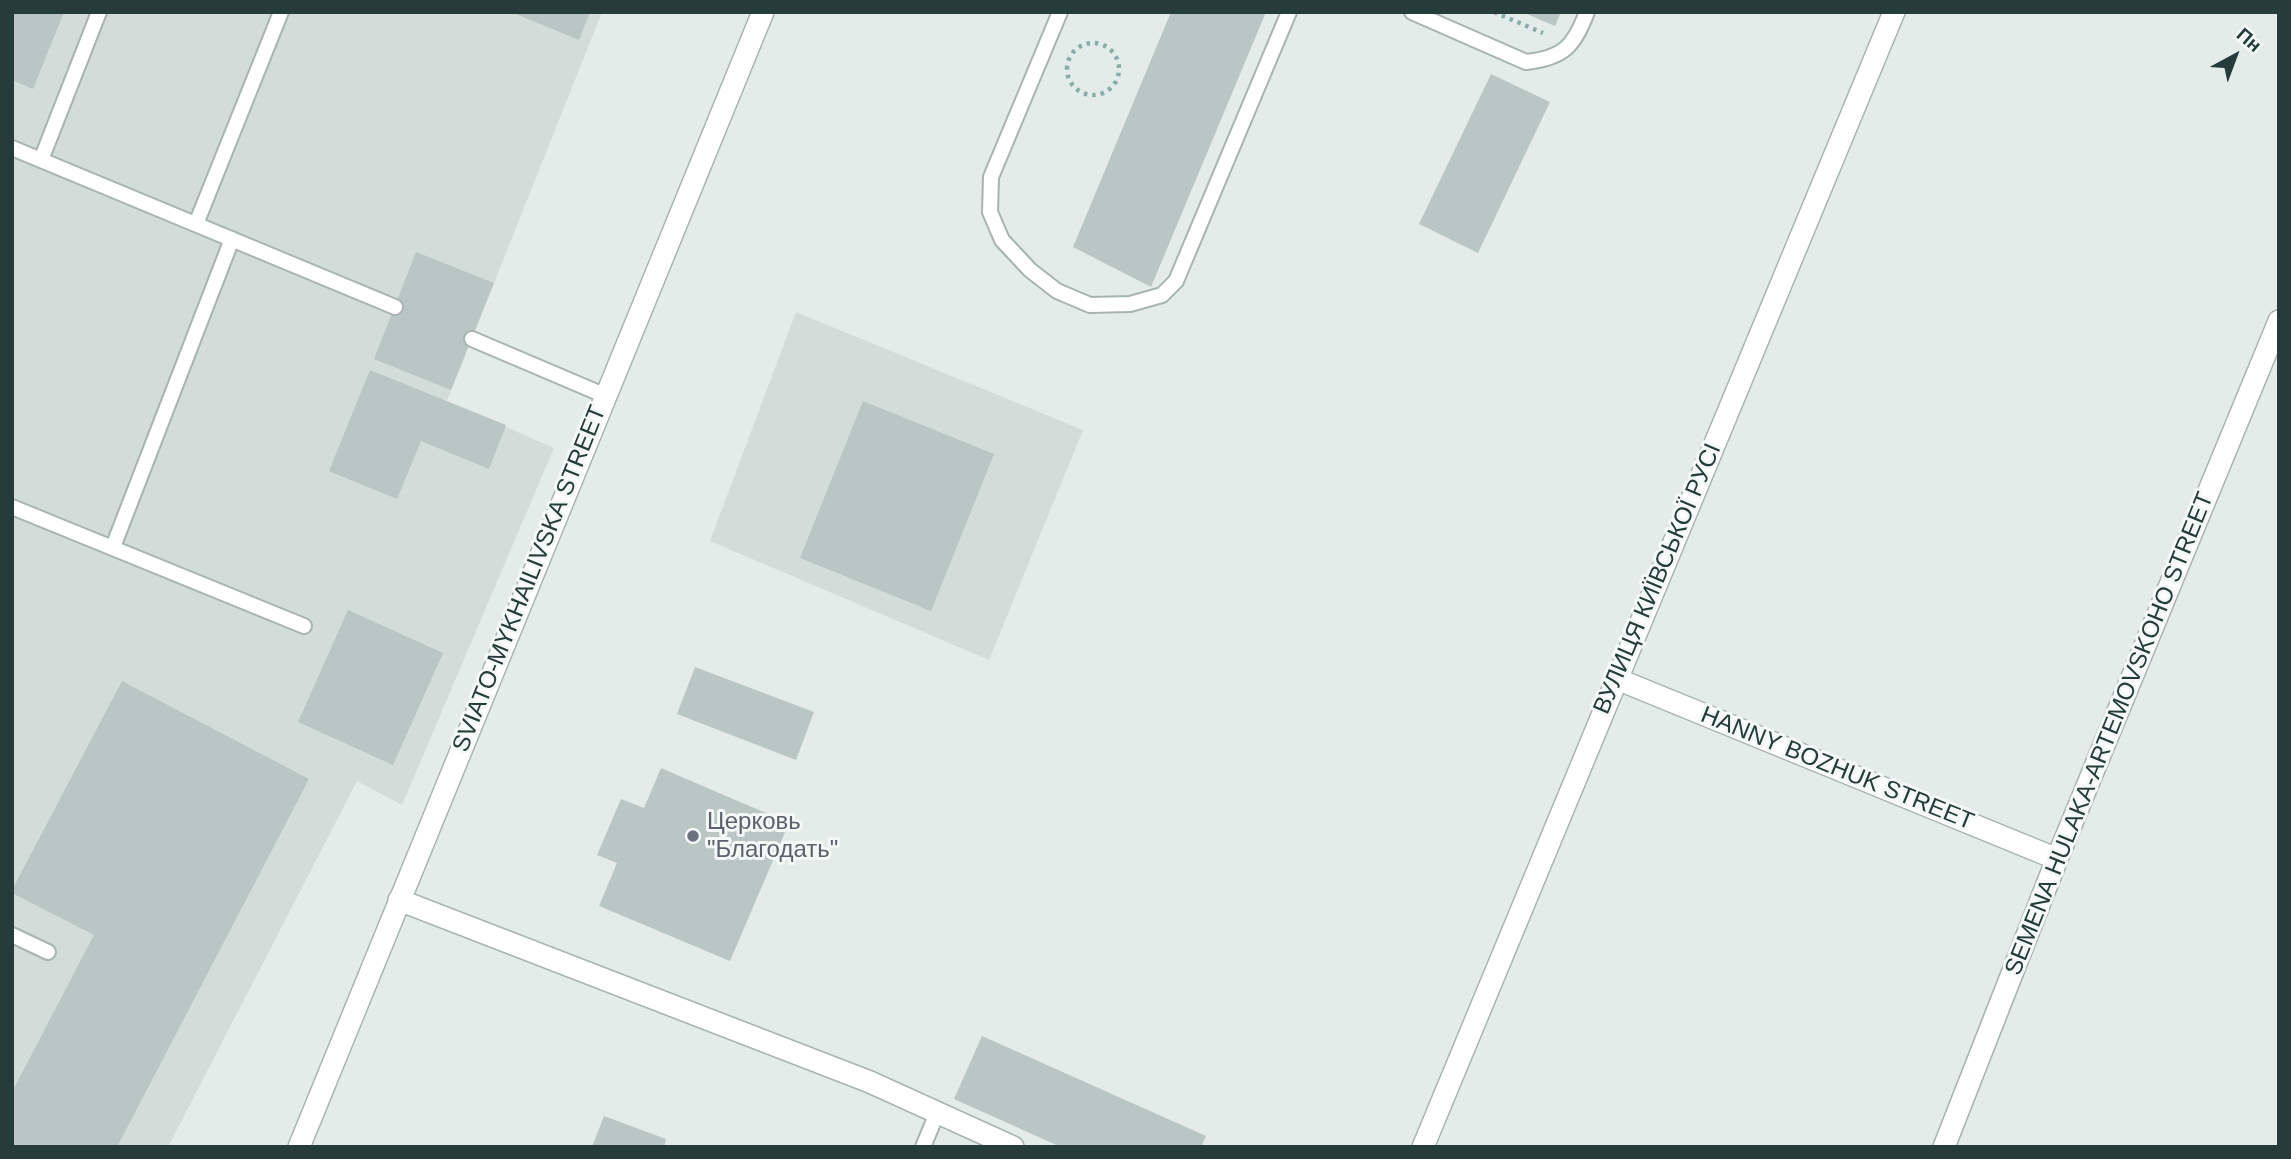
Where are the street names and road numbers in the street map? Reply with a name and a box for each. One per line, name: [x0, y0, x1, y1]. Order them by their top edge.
street label: SVIATO-MYKHAILIVSKA STREET: [447, 402, 613, 756]
street label: ВУЛИЦЯ КИЇВСЬКОЇ РУСІ: [1588, 439, 1728, 719]
street label: SEMENA HULAKA-ARTEMOVSKOHO STREET: [2000, 488, 2220, 980]
street label: HANNY BOZHUK STREET: [1696, 701, 1978, 837]

